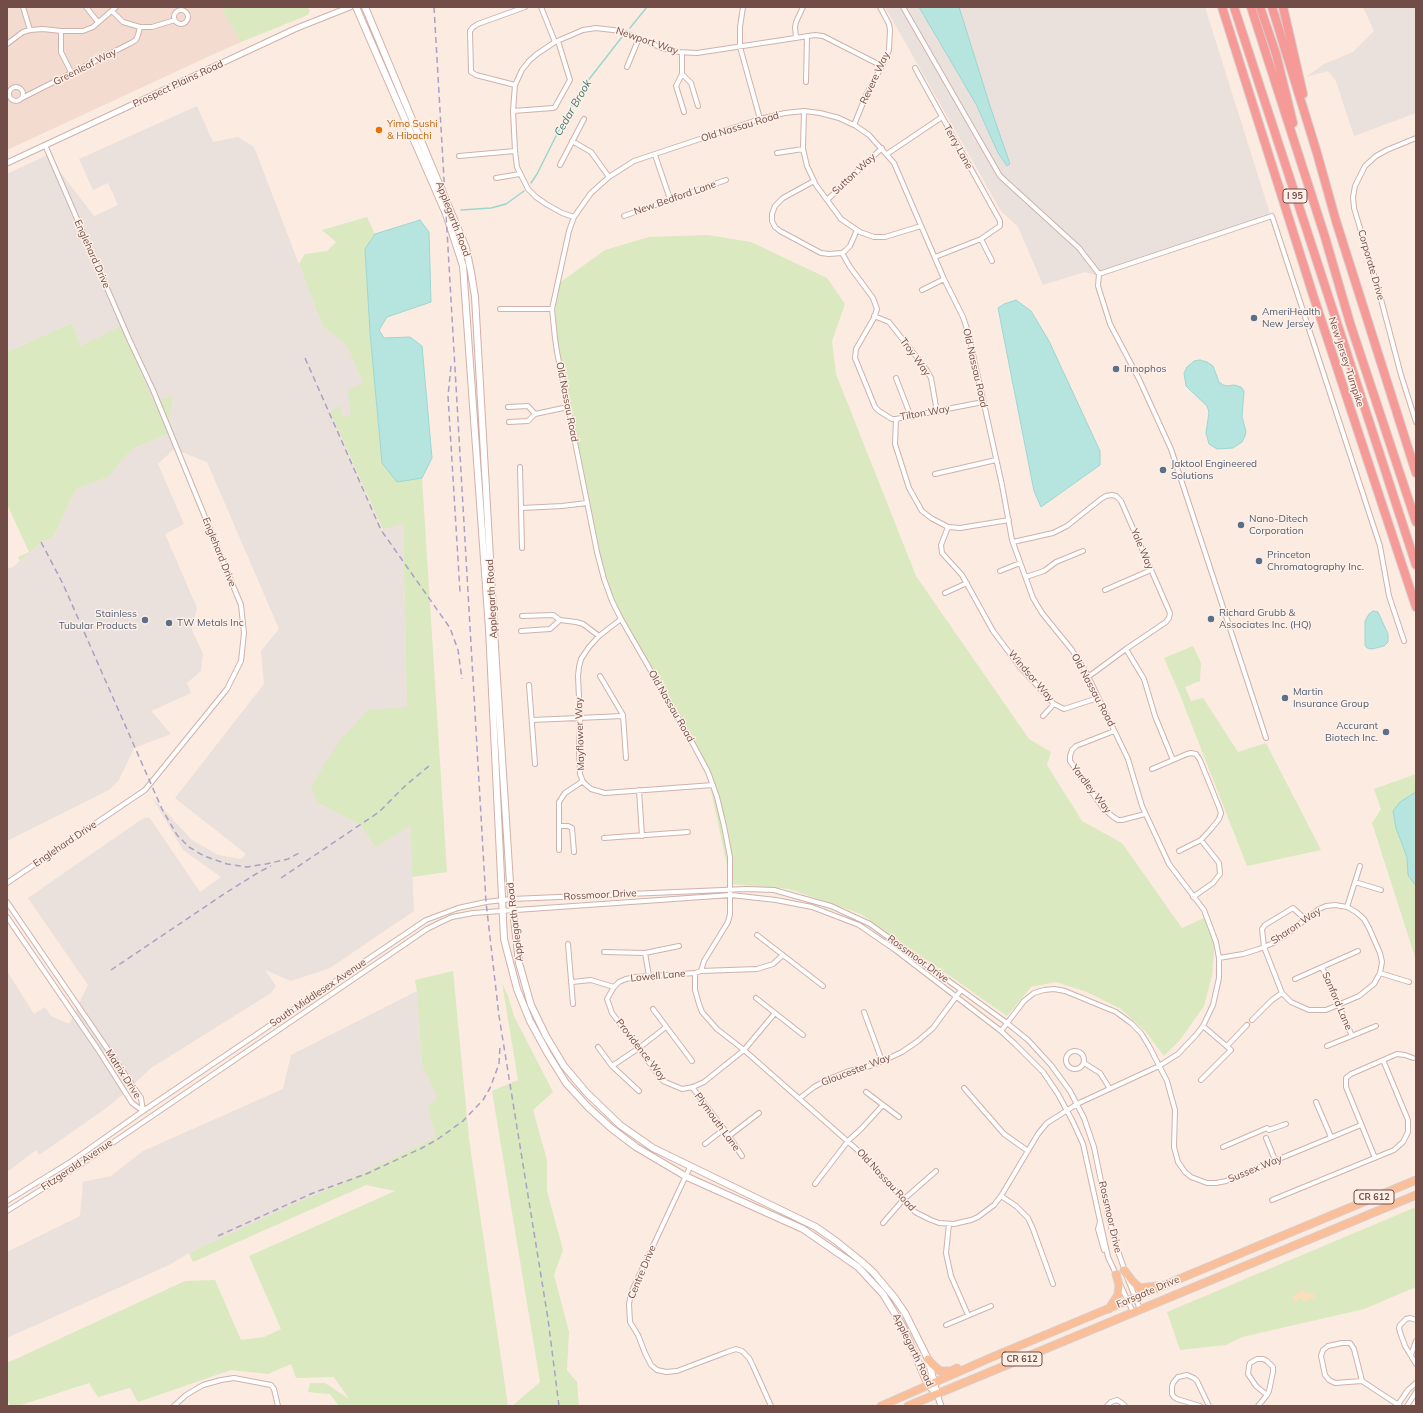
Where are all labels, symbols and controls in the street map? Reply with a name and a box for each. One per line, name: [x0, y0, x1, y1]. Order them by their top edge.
street label: Newport Way: [614, 25, 680, 57]
street label: Greenleaf Way: [51, 46, 119, 88]
street label: Revere Way: [858, 50, 892, 106]
street label: Prospect Plains Road: [131, 58, 225, 110]
water label: Cedar Brook: [552, 77, 594, 139]
street label: Old Nassau Road: [700, 109, 780, 145]
place label: Yimo Sushi & Hibachi: [387, 118, 438, 142]
street label: Terry Lane: [941, 123, 975, 171]
marker: Yimo Sushi & Hibachi: [374, 125, 384, 135]
street label: Sutton Way: [830, 151, 878, 197]
street label: New Bedford Lane: [632, 178, 718, 218]
street label: Applegarth Road: [433, 180, 473, 258]
road number: I 95: [1283, 189, 1307, 203]
street label: Englehard Drive: [72, 218, 112, 290]
street label: Corporate Drive: [1355, 228, 1387, 302]
place label: AmeriHealth New Jersey: [1262, 306, 1320, 330]
marker: AmeriHealth New Jersey: [1249, 313, 1259, 323]
street label: New Jersey Turnpike: [1326, 315, 1366, 409]
street label: Old Nassau Road: [960, 327, 990, 409]
street label: Troy Way: [897, 336, 933, 378]
street label: Old Nassau Road: [553, 361, 581, 443]
place label: Innophos: [1124, 363, 1167, 375]
marker: Innophos: [1111, 364, 1121, 374]
street label: Tilton Way: [899, 403, 951, 423]
place label: Jaktool Engineered Solutions: [1171, 458, 1257, 482]
marker: Jaktool Engineered Solutions: [1158, 465, 1168, 475]
place label: Nano-Ditech Corporation: [1249, 513, 1308, 536]
street label: Englehard Drive: [200, 516, 238, 588]
marker: Nano-Ditech Corporation: [1236, 520, 1246, 530]
street label: Yale Way: [1128, 527, 1156, 571]
place label: Princeton Chromatography Inc.: [1267, 549, 1364, 572]
marker: Princeton Chromatography Inc.: [1254, 556, 1264, 566]
street label: Applegarth Road: [484, 559, 500, 639]
place label: Richard Grubb & Associates Inc. (HQ): [1219, 607, 1312, 630]
place label: Stainless Tubular Products: [59, 608, 137, 632]
marker: Richard Grubb & Associates Inc. (HQ): [1206, 614, 1216, 624]
marker: Stainless Tubular Products: [140, 615, 150, 625]
place label: TW Metals Inc: [177, 617, 244, 629]
marker: TW Metals Inc: [164, 618, 174, 628]
street label: Windsor Way: [1005, 648, 1057, 704]
street label: Old Nassau Road: [1069, 651, 1117, 729]
street label: Old Nassau Road: [646, 668, 696, 744]
place label: Martin Insurance Group: [1293, 686, 1369, 710]
marker: Martin Insurance Group: [1280, 693, 1290, 703]
street label: Mayflower Way: [573, 697, 587, 771]
place label: Accurant Biotech Inc.: [1325, 720, 1378, 744]
marker: Accurant Biotech Inc.: [1381, 727, 1391, 737]
street label: Yardley Way: [1068, 762, 1114, 816]
street label: Englehard Drive: [31, 818, 99, 870]
street label: Applegarth Road: [504, 882, 526, 962]
street label: Rossmoor Drive: [563, 887, 637, 903]
street label: Sharon Way: [1269, 905, 1323, 947]
street label: Rossmoor Drive: [885, 933, 951, 985]
street label: South Middlesex Avenue: [268, 956, 368, 1030]
street label: Lowell Lane: [630, 968, 686, 984]
street label: Sanford Lane: [1319, 970, 1355, 1032]
street label: Providence Way: [613, 1017, 669, 1083]
street label: Matrix Drive: [103, 1047, 143, 1101]
street label: Gloucester Way: [820, 1051, 892, 1089]
street label: Plymouth Lane: [692, 1090, 742, 1154]
street label: Fitzgerald Avenue: [39, 1137, 115, 1193]
street label: Old Nassau Road: [854, 1146, 918, 1214]
street label: Sussex Way: [1226, 1153, 1284, 1185]
street label: Rossmoor Drive: [1096, 1180, 1124, 1254]
road number: CR 612: [1354, 1190, 1394, 1204]
street label: Centre Drive: [625, 1243, 659, 1301]
street label: Forsgate Drive: [1115, 1273, 1181, 1311]
street label: Applegarth Road: [890, 1312, 936, 1388]
road number: CR 612: [1002, 1352, 1042, 1366]

